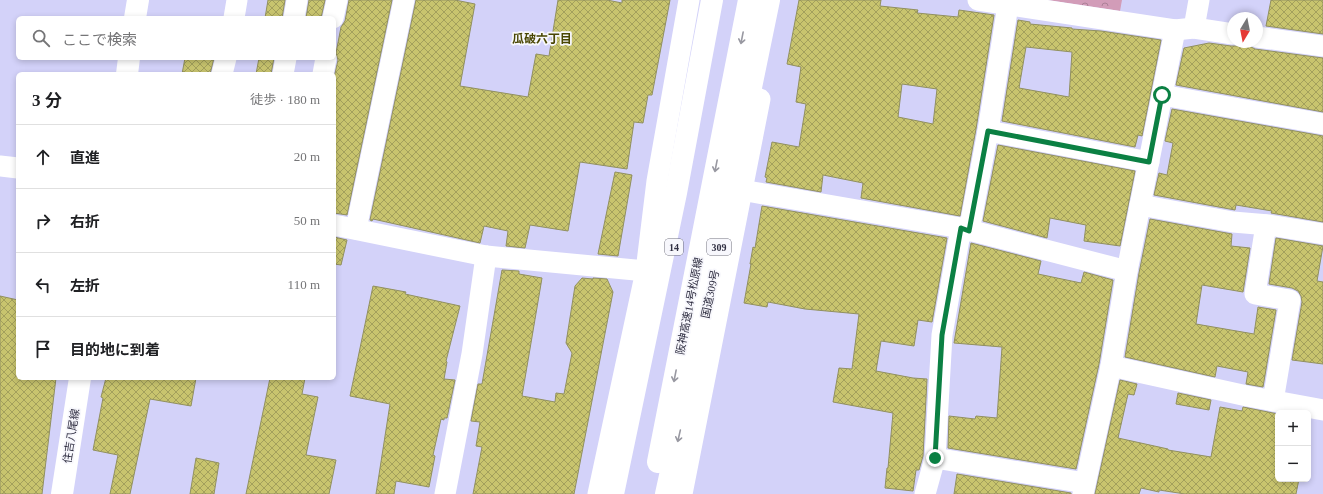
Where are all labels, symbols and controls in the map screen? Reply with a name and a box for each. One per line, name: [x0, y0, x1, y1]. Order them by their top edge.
north arrow: [1227, 12, 1263, 48]
search box: [16, 16, 336, 60]
icon: search: [30, 27, 52, 49]
one-way arrow: [737, 31, 745, 44]
text: ここで検索: [62, 32, 137, 48]
district label: 瓜破六丁目: [512, 32, 572, 46]
route start: [1153, 86, 1171, 104]
text: 3 分: [32, 91, 62, 110]
text: 徒歩 · 180 m: [250, 92, 320, 107]
icon: ahead: [32, 146, 54, 168]
text: 20 m: [294, 149, 320, 164]
text: 直進: [70, 150, 100, 166]
one-way arrow: [712, 159, 720, 172]
icon: right: [32, 210, 54, 232]
text: 50 m: [294, 213, 320, 228]
text: 右折: [70, 214, 100, 230]
road number: 14: [665, 239, 683, 255]
road number: 309: [707, 239, 731, 255]
street label: 阪神高速14号松原線: [674, 256, 704, 356]
street label: 国道309号: [699, 269, 721, 319]
icon: left: [32, 274, 54, 296]
text: 110 m: [288, 277, 320, 292]
text: 左折: [70, 278, 100, 294]
icon: arrive: [32, 338, 54, 360]
text: 目的地に到着: [70, 342, 160, 358]
one-way arrow: [670, 369, 678, 382]
street label: 住吉八尾線: [61, 408, 81, 464]
map controls: [1275, 410, 1311, 482]
button: +: [1275, 410, 1311, 446]
one-way arrow: [674, 429, 682, 442]
button: −: [1275, 446, 1311, 482]
route end: [926, 449, 944, 467]

